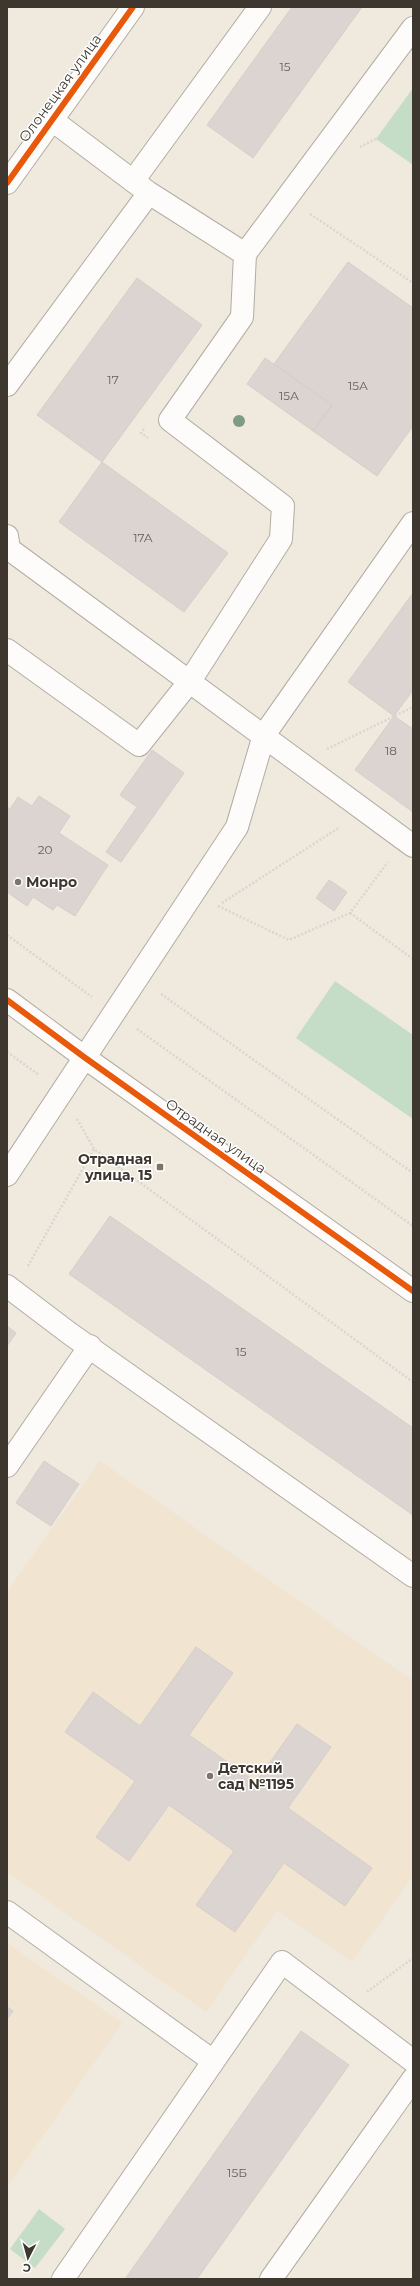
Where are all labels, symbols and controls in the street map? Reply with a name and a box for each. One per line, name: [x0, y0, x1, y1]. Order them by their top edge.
street label: Олонецкая улица: [15, 30, 105, 146]
house number: 15: [279, 59, 291, 74]
house number: 17: [107, 372, 119, 387]
house number: 15А: [348, 378, 368, 393]
house number: 15А: [279, 388, 299, 403]
house number: 17А: [133, 530, 153, 545]
house number: 18: [385, 743, 397, 758]
house number: 20: [38, 842, 52, 857]
place label: Монро: [26, 873, 77, 891]
marker: Монро: [13, 877, 23, 887]
street label: Отрадная улица: [162, 1095, 270, 1177]
place label: Отрадная улица, 15: [78, 1150, 152, 1184]
marker: Отрадная улица, 15: [155, 1162, 165, 1172]
house number: 15: [235, 1344, 247, 1359]
place label: Детский сад №1195: [218, 1759, 294, 1793]
marker: Детский сад №1195: [205, 1771, 215, 1781]
house number: 15Б: [227, 2165, 247, 2180]
north arrow: [8, 2238, 48, 2278]
text: С: [22, 2261, 32, 2275]

